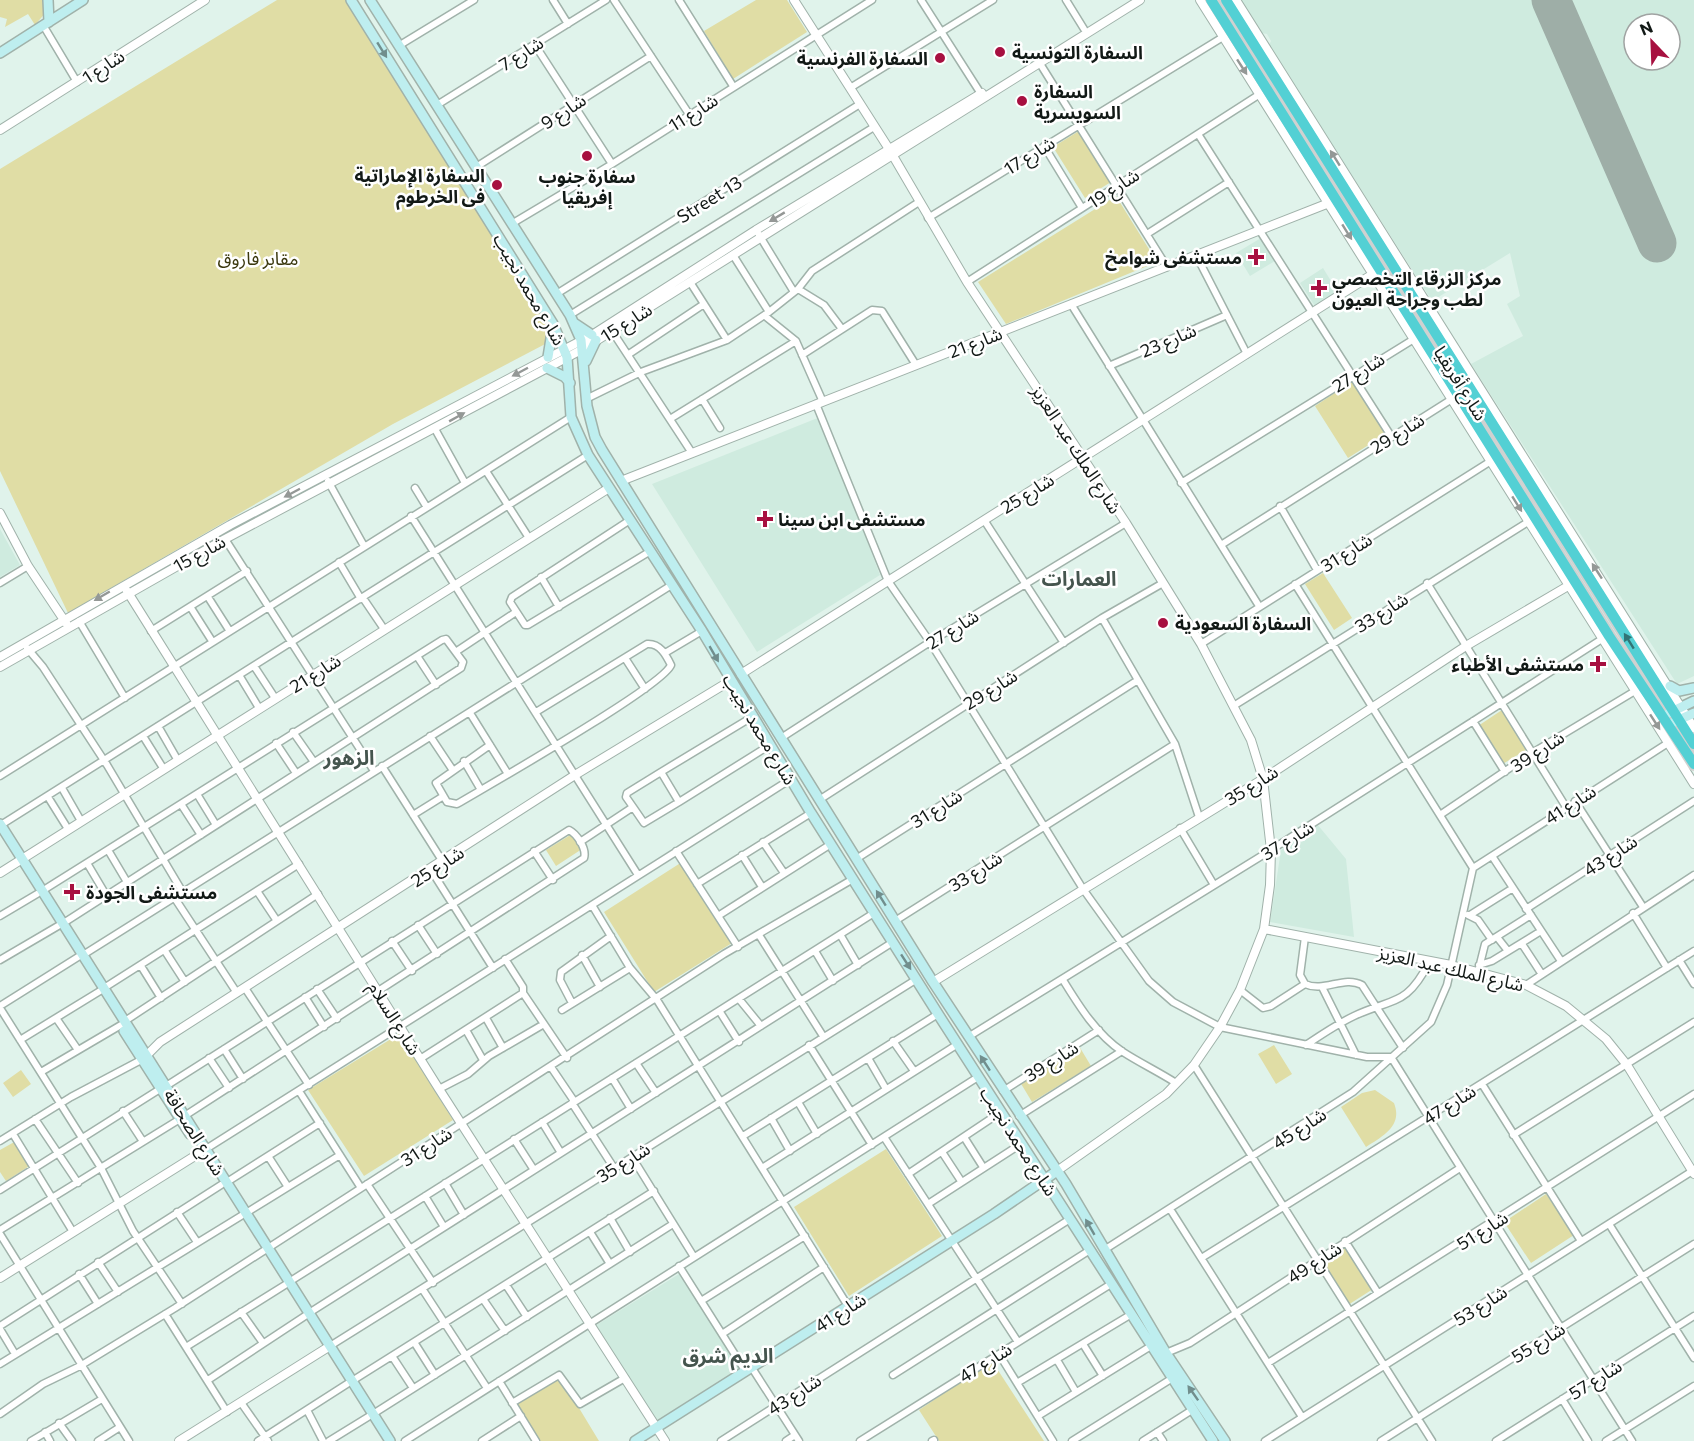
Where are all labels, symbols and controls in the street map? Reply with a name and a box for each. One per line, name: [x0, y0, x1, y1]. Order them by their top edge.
north arrow: [1622, 12, 1682, 72]
text: N: [1637, 17, 1655, 39]
street label: شارع 7: [495, 31, 549, 78]
one-way arrow: [377, 41, 388, 58]
place label: السفارة التونسية: [1012, 41, 1143, 64]
street label: شارع 1: [78, 44, 131, 91]
marker: السفارة التونسية: [993, 45, 1007, 59]
place label: السفارة الفرنسية: [797, 47, 928, 70]
marker: السفارة الفرنسية: [933, 51, 947, 65]
one-way arrow: [1237, 59, 1248, 75]
place label: السفارة السويسرية: [1034, 80, 1121, 124]
street label: شارع 9: [536, 88, 592, 137]
street label: شارع 11: [664, 88, 724, 139]
marker: السفارة السويسرية: [1015, 94, 1029, 108]
street label: شارع 17: [1000, 131, 1061, 182]
marker: سفارة جنوب إفريقيا: [580, 149, 594, 163]
one-way arrow: [1330, 150, 1341, 166]
street label: شارع 19: [1083, 163, 1145, 216]
place label: السفارة الإماراتية فى الخرطوم: [354, 164, 485, 210]
place label: سفارة جنوب إفريقيا: [538, 165, 636, 210]
street label: Street 13: [673, 171, 745, 227]
marker: السفارة الإماراتية فى الخرطوم: [490, 178, 504, 192]
one-way arrow: [769, 212, 785, 223]
one-way arrow: [1342, 223, 1353, 240]
street label: شارع محمد نجيب: [486, 229, 571, 351]
place label: مستشفى شوامخ: [1105, 246, 1242, 271]
park label: مقابر فاروق: [218, 247, 298, 270]
marker: مستشفى شوامخ: [1247, 248, 1265, 266]
place label: مركز الزرقاء التخصصي لطب وجراحة العيون: [1332, 267, 1501, 311]
marker: مركز الزرقاء التخصصي لطب وجراحة العيون: [1310, 279, 1328, 297]
street label: شارع 15: [596, 298, 658, 350]
street label: شارع 23: [1137, 318, 1201, 365]
street label: شارع 21: [945, 322, 1007, 366]
street label: شارع أفريقيا: [1426, 342, 1492, 426]
street label: شارع 27: [1328, 347, 1391, 400]
one-way arrow: [511, 367, 528, 377]
street label: شارع الملك عبد العزيز: [1023, 380, 1127, 520]
street label: شارع 29: [1366, 408, 1430, 461]
one-way arrow: [448, 412, 465, 422]
street label: شارع 25: [996, 468, 1060, 521]
one-way arrow: [283, 488, 300, 497]
one-way arrow: [1512, 496, 1523, 512]
place label: مستشفى ابن سينا: [778, 508, 926, 530]
marker: مستشفى ابن سينا: [756, 510, 774, 528]
street label: شارع 31: [1316, 528, 1378, 580]
street label: شارع 15: [169, 530, 231, 580]
one-way arrow: [1591, 563, 1602, 579]
district label: العمارات: [1042, 566, 1116, 591]
street label: شارع 33: [1350, 587, 1414, 640]
one-way arrow: [94, 591, 110, 602]
street label: شارع 27: [922, 604, 985, 657]
place label: السفارة السعودية: [1175, 612, 1311, 635]
marker: السفارة السعودية: [1156, 616, 1170, 630]
one-way arrow: [1624, 633, 1635, 649]
one-way arrow: [709, 645, 719, 662]
street label: شارع 21: [285, 649, 347, 701]
place label: مستشفی الأطباء: [1451, 653, 1584, 675]
marker: مستشفی الأطباء: [1589, 655, 1607, 673]
street label: شارع 29: [959, 664, 1023, 717]
street label: شارع محمد نجيب: [715, 670, 802, 791]
one-way arrow: [1649, 714, 1660, 730]
street label: شارع 39: [1506, 726, 1570, 780]
district label: الزهور: [322, 745, 375, 770]
street label: شارع 35: [1220, 760, 1284, 813]
street label: شارع 41: [1540, 779, 1602, 832]
street label: شارع 31: [906, 784, 968, 836]
street label: شارع 37: [1256, 815, 1320, 868]
street label: شارع 43: [1579, 830, 1643, 884]
street label: شارع 25: [406, 841, 470, 895]
street label: شارع 33: [944, 846, 1008, 899]
place label: مستشفى الجودة: [86, 881, 217, 903]
marker: مستشفى الجودة: [63, 883, 81, 901]
one-way arrow: [875, 890, 886, 906]
street label: شارع الملك عبد العزيز: [1374, 940, 1526, 999]
one-way arrow: [900, 954, 911, 970]
street label: شارع السلام: [360, 977, 426, 1061]
street label: شارع 39: [1020, 1036, 1084, 1090]
one-way arrow: [979, 1055, 990, 1071]
street label: شارع 47: [1418, 1079, 1482, 1132]
street label: شارع محمد نجيب: [972, 1082, 1062, 1202]
street label: شارع الصحافة: [156, 1085, 230, 1182]
street label: شارع 45: [1268, 1103, 1332, 1157]
street label: شارع 31: [396, 1121, 458, 1174]
street label: شارع 35: [592, 1137, 656, 1190]
street label: شارع 51: [1452, 1206, 1514, 1258]
one-way arrow: [1086, 1218, 1096, 1235]
street label: شارع 49: [1283, 1236, 1347, 1291]
street label: شارع 53: [1449, 1280, 1513, 1333]
street label: شارع 41: [810, 1287, 872, 1340]
street label: شارع 55: [1507, 1317, 1571, 1370]
street label: شارع 47: [954, 1337, 1018, 1390]
district label: الديم شرق: [682, 1343, 774, 1371]
street label: شارع 57: [1564, 1354, 1628, 1407]
street label: شارع 43: [763, 1369, 827, 1423]
one-way arrow: [1187, 1385, 1199, 1401]

